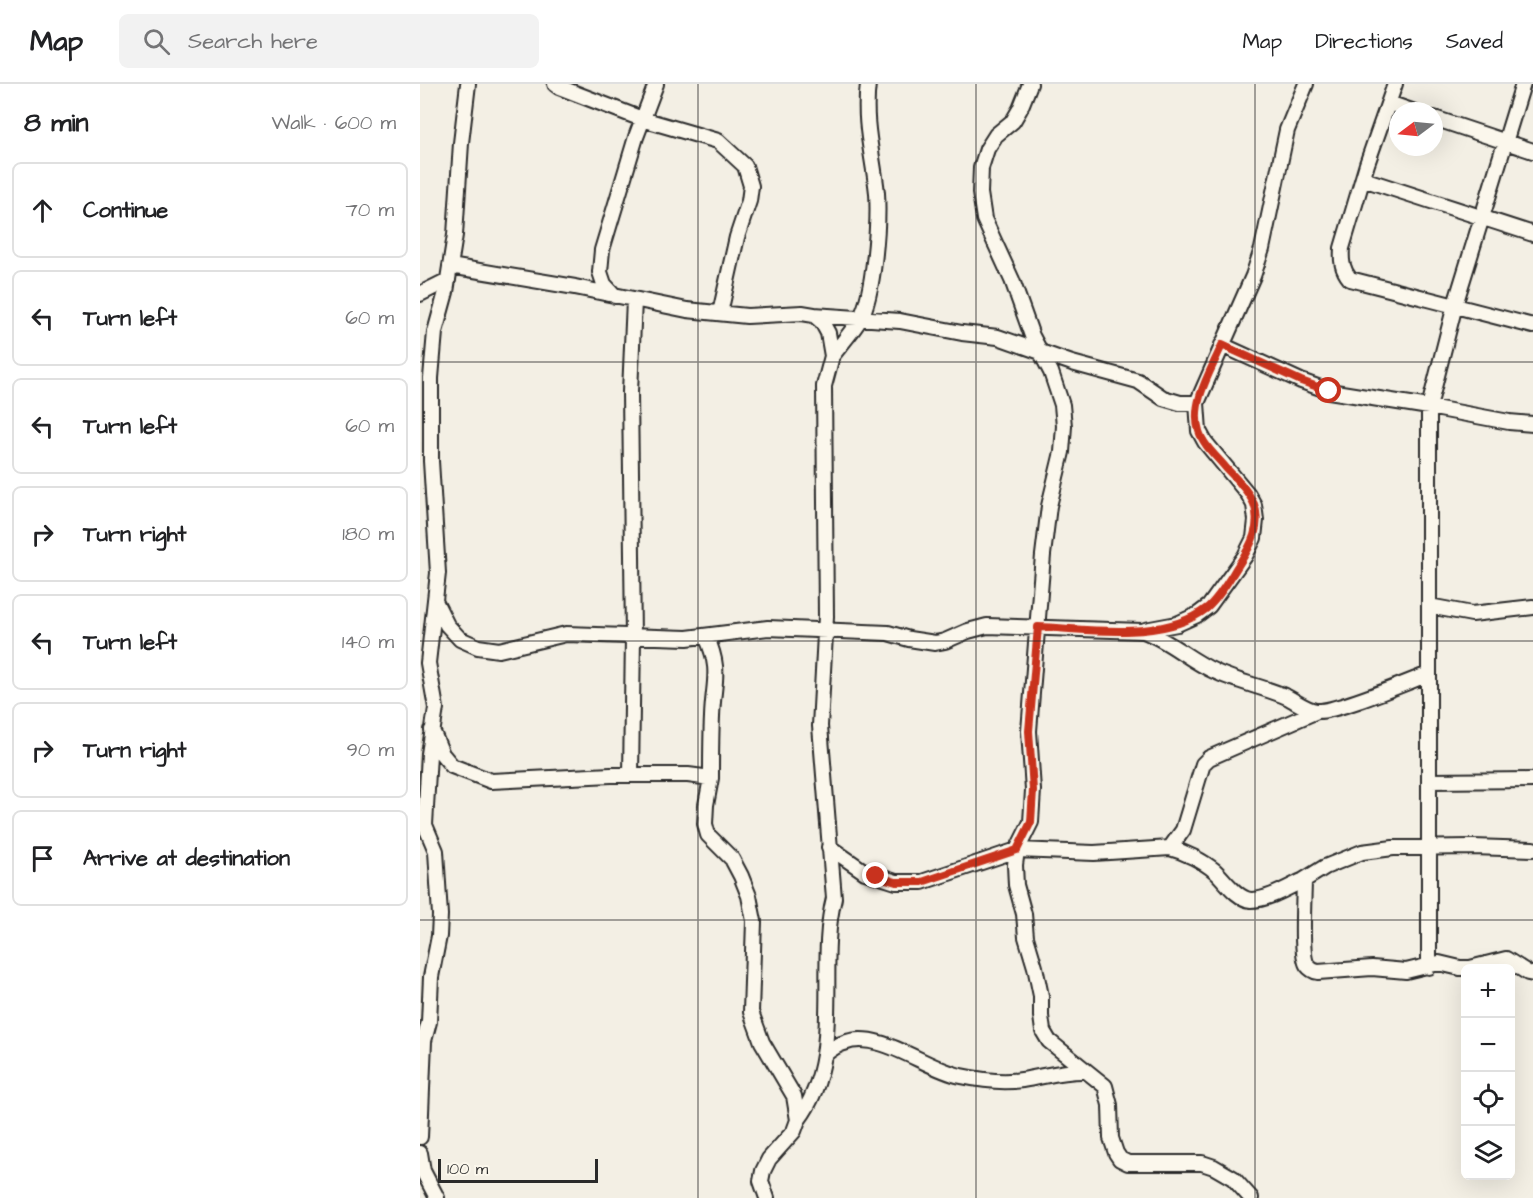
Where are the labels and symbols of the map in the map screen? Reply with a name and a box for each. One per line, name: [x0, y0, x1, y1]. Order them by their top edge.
north arrow: [1389, 102, 1443, 156]
route start: [1315, 377, 1341, 403]
route end: [862, 862, 888, 888]
scale bar: [438, 1156, 598, 1184]

